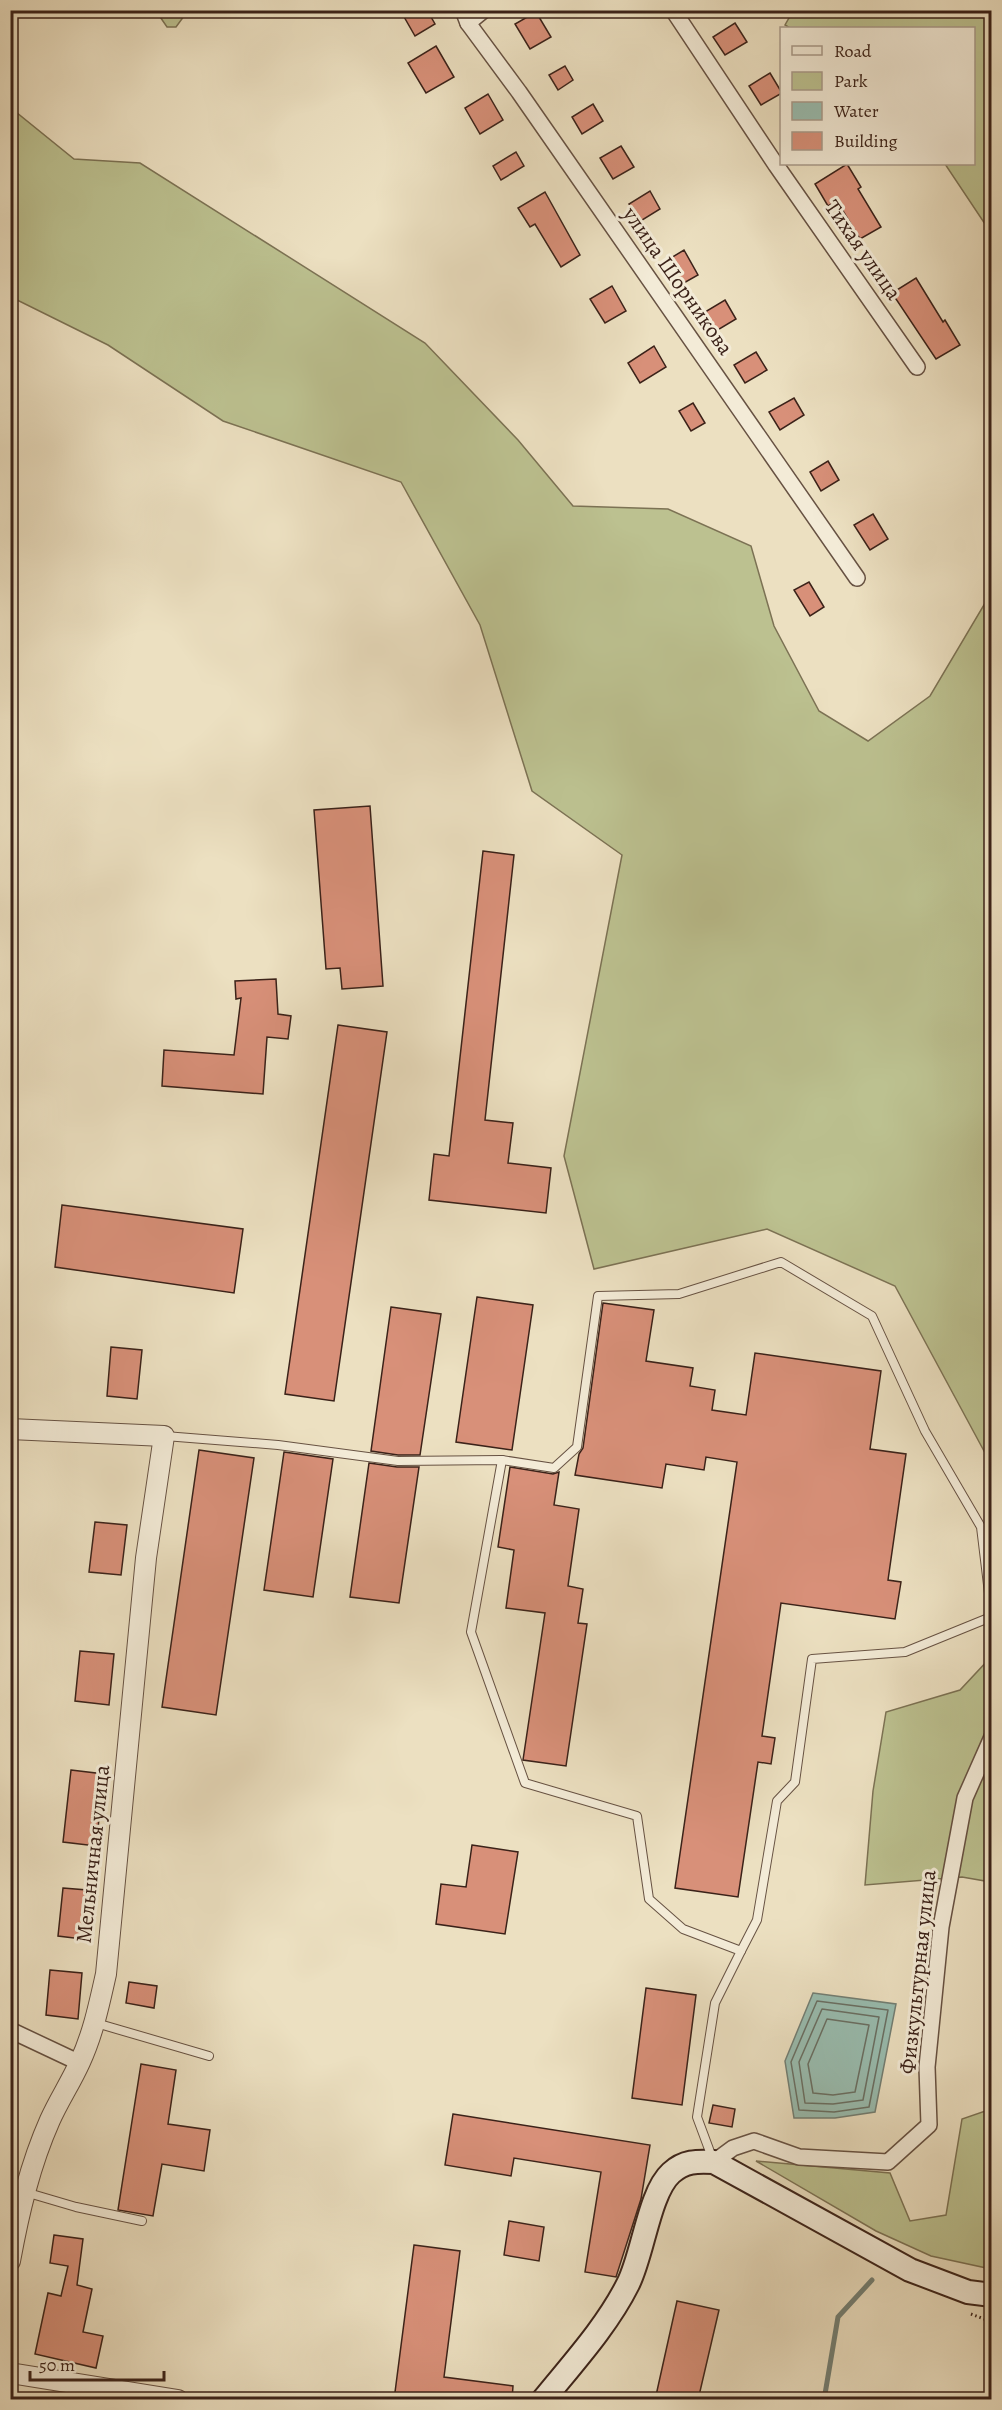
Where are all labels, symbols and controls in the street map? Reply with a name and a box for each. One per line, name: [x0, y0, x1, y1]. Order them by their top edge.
legend: [780, 27, 975, 165]
text: Road: [834, 39, 872, 63]
text: Park: [834, 69, 868, 93]
text: Water: [833, 99, 879, 123]
text: Building: [834, 129, 898, 153]
street label: Тихая улица: [817, 194, 909, 307]
street label: улица Шорникова: [615, 200, 741, 362]
street label: Мельничная улица: [69, 1763, 117, 1945]
street label: Физкультурная улица: [892, 1868, 944, 2076]
scale bar: [30, 2344, 164, 2382]
text: 50 m: [39, 2353, 75, 2377]

